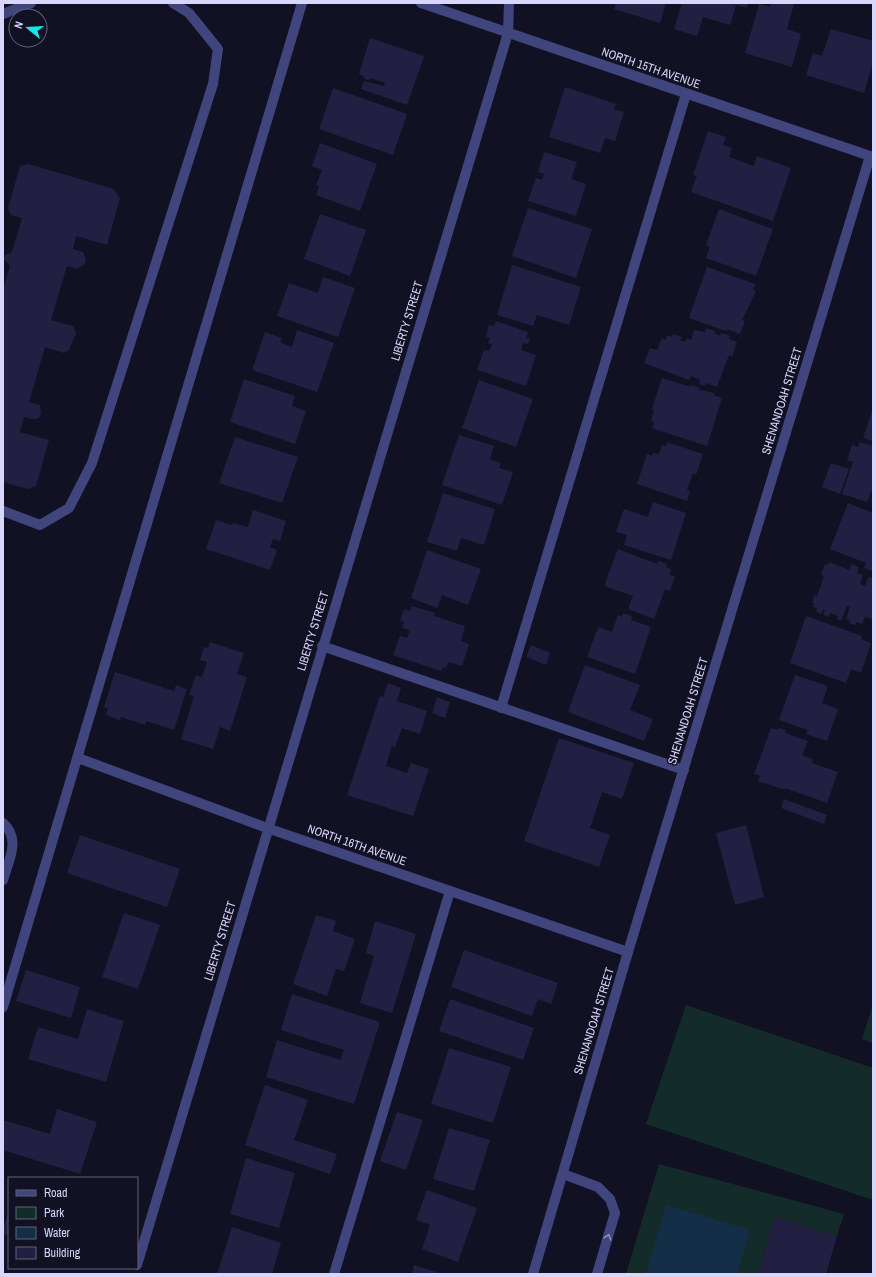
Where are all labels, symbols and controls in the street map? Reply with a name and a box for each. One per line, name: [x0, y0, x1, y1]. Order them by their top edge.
north arrow: [8, 8, 48, 48]
text: N: [11, 20, 26, 30]
street label: NORTH 15TH AVENUE: [599, 44, 703, 92]
street label: LIBERTY STREET: [387, 279, 427, 363]
street label: SHENANDOAH STREET: [758, 346, 806, 456]
street label: LIBERTY STREET: [293, 589, 333, 673]
street label: SHENANDOAH STREET: [664, 656, 712, 766]
street label: NORTH 16TH AVENUE: [305, 821, 409, 869]
street label: LIBERTY STREET: [200, 899, 240, 983]
street label: SHENANDOAH STREET: [570, 966, 618, 1076]
legend: [8, 1177, 138, 1269]
text: Road: [44, 1185, 68, 1201]
text: Park: [44, 1205, 64, 1221]
text: Water: [44, 1225, 71, 1241]
one-way arrow: [603, 1233, 612, 1240]
text: Building: [44, 1245, 81, 1261]

